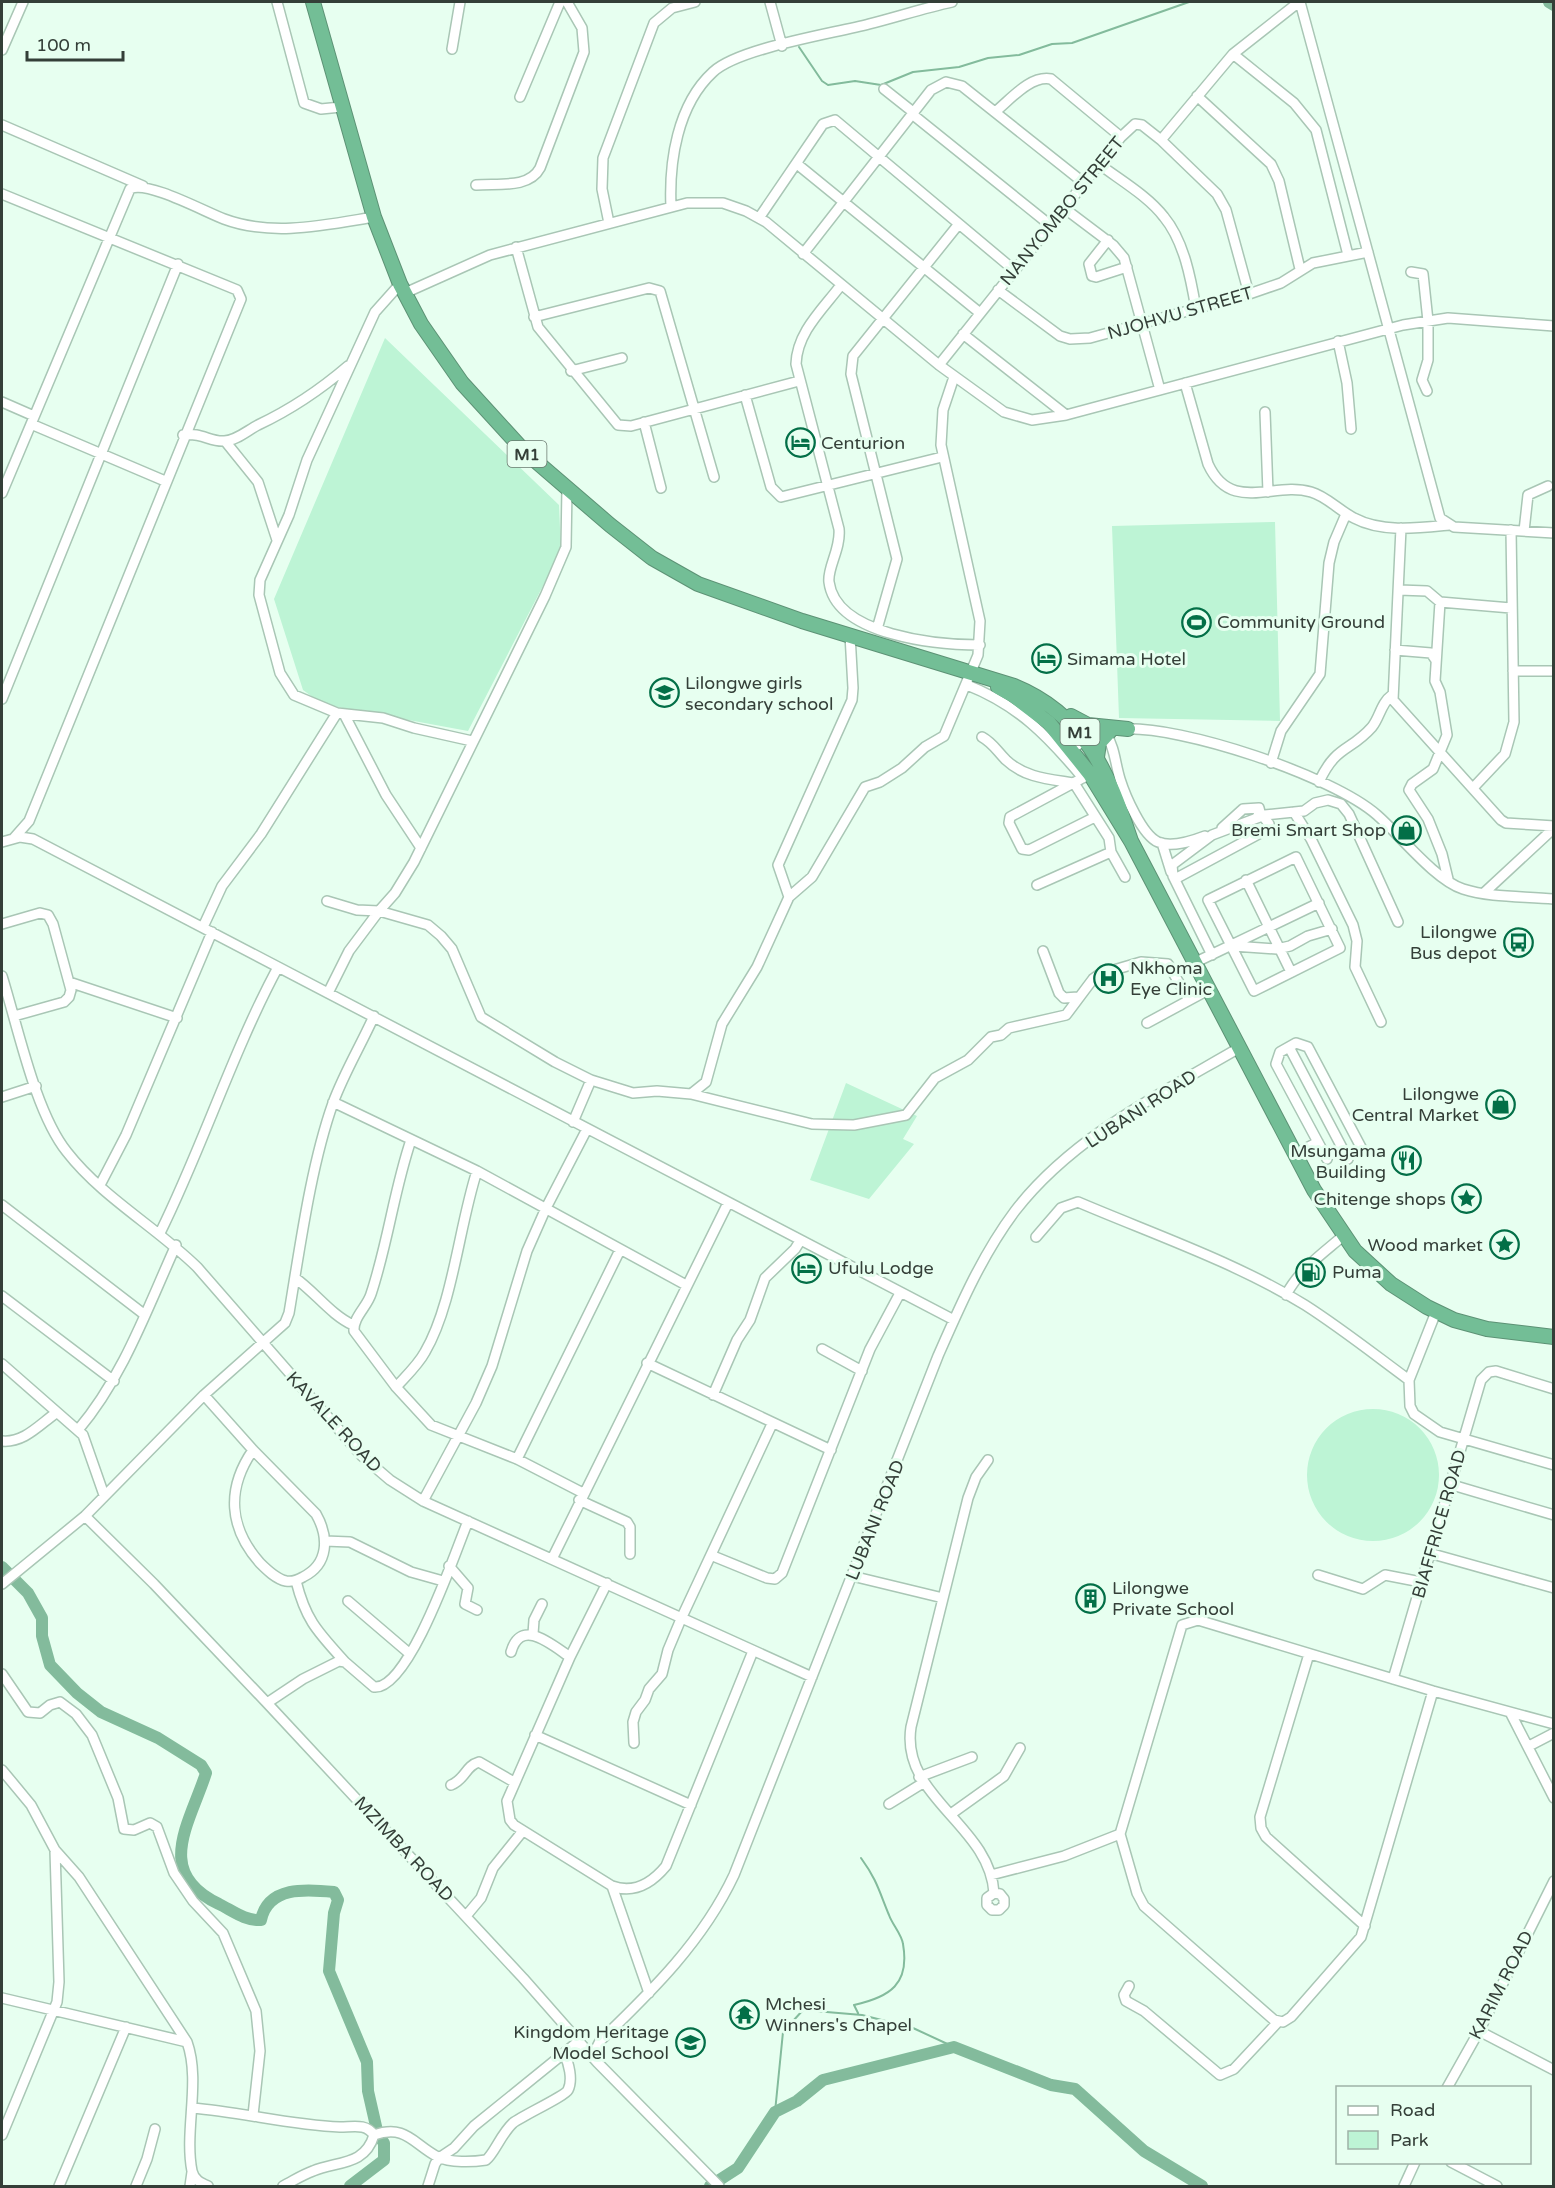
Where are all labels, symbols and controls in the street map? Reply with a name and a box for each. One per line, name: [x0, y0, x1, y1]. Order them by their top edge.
scale bar: [27, 24, 123, 62]
text: 100 m: [36, 34, 91, 56]
street label: NANYOMBO STREET: [995, 132, 1129, 290]
street label: NJOHVU STREET: [1105, 282, 1255, 344]
hotel icon: Centurion: [784, 427, 816, 459]
place label: Centurion: [821, 432, 905, 454]
road number: M1: [508, 441, 546, 467]
sports icon: Community Ground: [1180, 606, 1212, 638]
place label: Community Ground: [1217, 611, 1385, 633]
hotel icon: Simama Hotel: [1030, 643, 1062, 675]
place label: Simama Hotel: [1067, 648, 1186, 670]
place label: Lilongwe girls secondary school: [685, 672, 834, 715]
school or university icon: Lilongwe girls secondary school: [648, 677, 680, 709]
road number: M1: [1060, 719, 1100, 745]
shop icon: Bremi Smart Shop: [1391, 814, 1423, 846]
place label: Bremi Smart Shop: [1231, 819, 1386, 841]
place label: Lilongwe Bus depot: [1410, 921, 1497, 964]
bus stop icon: Lilongwe Bus depot: [1502, 926, 1534, 958]
place label: Nkhoma Eye Clinic: [1130, 957, 1212, 1000]
hospital icon: Nkhoma Eye Clinic: [1093, 962, 1125, 994]
street label: LUBANI ROAD: [1081, 1065, 1201, 1153]
place label: Lilongwe Central Market: [1352, 1083, 1479, 1126]
shop icon: Lilongwe Central Market: [1484, 1088, 1516, 1120]
place label: Msungama Building: [1290, 1140, 1386, 1183]
restaurant icon: Msungama Building: [1391, 1145, 1423, 1177]
place icon: Chitenge shops: [1451, 1183, 1483, 1215]
place label: Chitenge shops: [1313, 1188, 1446, 1210]
place icon: Wood market: [1488, 1229, 1520, 1261]
place label: Wood market: [1367, 1234, 1483, 1256]
hotel icon: Ufulu Lodge: [791, 1252, 823, 1284]
fuel station icon: Puma: [1295, 1256, 1327, 1288]
place label: Ufulu Lodge: [828, 1257, 934, 1279]
place label: Puma: [1332, 1261, 1382, 1283]
street label: KAVALE ROAD: [282, 1367, 386, 1477]
street label: BIAFFRICE ROAD: [1407, 1447, 1471, 1601]
street label: LUBANI ROAD: [841, 1457, 909, 1583]
place label: Lilongwe Private School: [1112, 1577, 1234, 1620]
building icon: Lilongwe Private School: [1075, 1582, 1107, 1614]
street label: MZIMBA ROAD: [350, 1792, 458, 1906]
street label: KARIM ROAD: [1464, 1927, 1538, 2043]
place label: Mchesi Winners's Chapel: [765, 1993, 912, 2036]
temple icon: Mchesi Winners's Chapel: [728, 1998, 760, 2030]
place label: Kingdom Heritage Model School: [513, 2021, 669, 2064]
school or university icon: Kingdom Heritage Model School: [674, 2026, 706, 2058]
legend: [1336, 2086, 1531, 2164]
text: Road: [1390, 2099, 1435, 2121]
text: Park: [1390, 2129, 1429, 2151]

